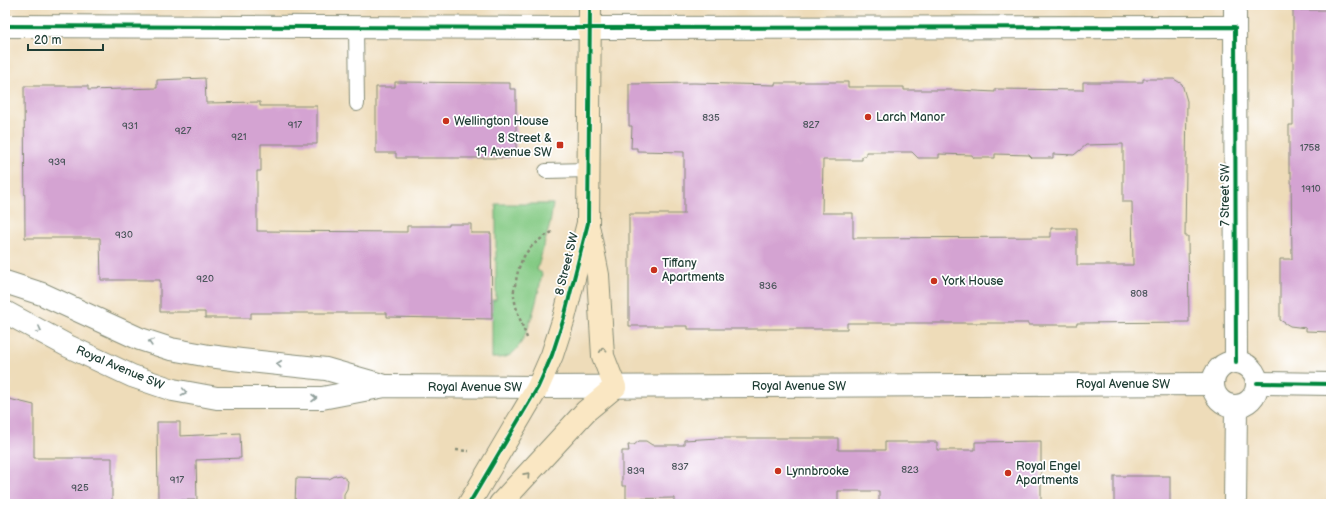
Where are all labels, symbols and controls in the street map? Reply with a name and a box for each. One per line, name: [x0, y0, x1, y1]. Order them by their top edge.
scale bar: [28, 26, 103, 52]
text: 20 m: [34, 33, 61, 48]
place label: Larch Manor: [876, 110, 945, 125]
house number: 835: [702, 112, 720, 124]
marker: Larch Manor: [863, 112, 873, 122]
place label: Wellington House: [454, 114, 549, 129]
marker: Wellington House: [441, 116, 451, 126]
house number: 917: [288, 119, 302, 131]
house number: 827: [803, 119, 819, 131]
house number: 931: [122, 120, 138, 132]
house number: 927: [175, 125, 191, 137]
house number: 921: [231, 131, 247, 143]
place label: 8 Street & 19 Avenue SW: [476, 131, 552, 160]
marker: 8 Street & 19 Avenue SW: [555, 140, 565, 150]
house number: 1758: [1300, 142, 1320, 154]
house number: 939: [48, 156, 66, 168]
street label: 7 Street SW: [1218, 164, 1233, 226]
house number: 1910: [1301, 183, 1321, 195]
house number: 930: [115, 229, 133, 241]
street label: 8 Street SW: [552, 231, 582, 297]
place label: Tiffany Apartments: [662, 256, 725, 285]
marker: Tiffany Apartments: [649, 265, 659, 275]
house number: 920: [196, 273, 214, 285]
place label: York House: [941, 274, 1003, 289]
marker: York House: [929, 276, 939, 286]
house number: 836: [759, 280, 777, 292]
house number: 808: [1130, 288, 1148, 300]
one-way arrow: [35, 326, 43, 333]
one-way arrow: [148, 339, 155, 347]
street label: Royal Avenue SW: [74, 343, 166, 393]
one-way arrow: [598, 347, 607, 353]
one-way arrow: [276, 360, 282, 369]
street label: Royal Avenue SW: [1076, 377, 1170, 392]
street label: Royal Avenue SW: [752, 379, 846, 394]
street label: Royal Avenue SW: [428, 380, 522, 395]
one-way arrow: [181, 387, 187, 396]
one-way arrow: [311, 394, 317, 402]
place label: Royal Engel Apartments: [1016, 459, 1080, 488]
house number: 837: [672, 461, 689, 473]
place label: Lynnbrooke: [786, 464, 849, 479]
house number: 823: [901, 464, 919, 476]
house number: 839: [627, 465, 645, 477]
marker: Lynnbrooke: [773, 466, 783, 476]
marker: Royal Engel Apartments: [1003, 468, 1013, 478]
one-way arrow: [522, 472, 529, 480]
house number: 917: [170, 474, 184, 486]
house number: 925: [71, 482, 89, 494]

